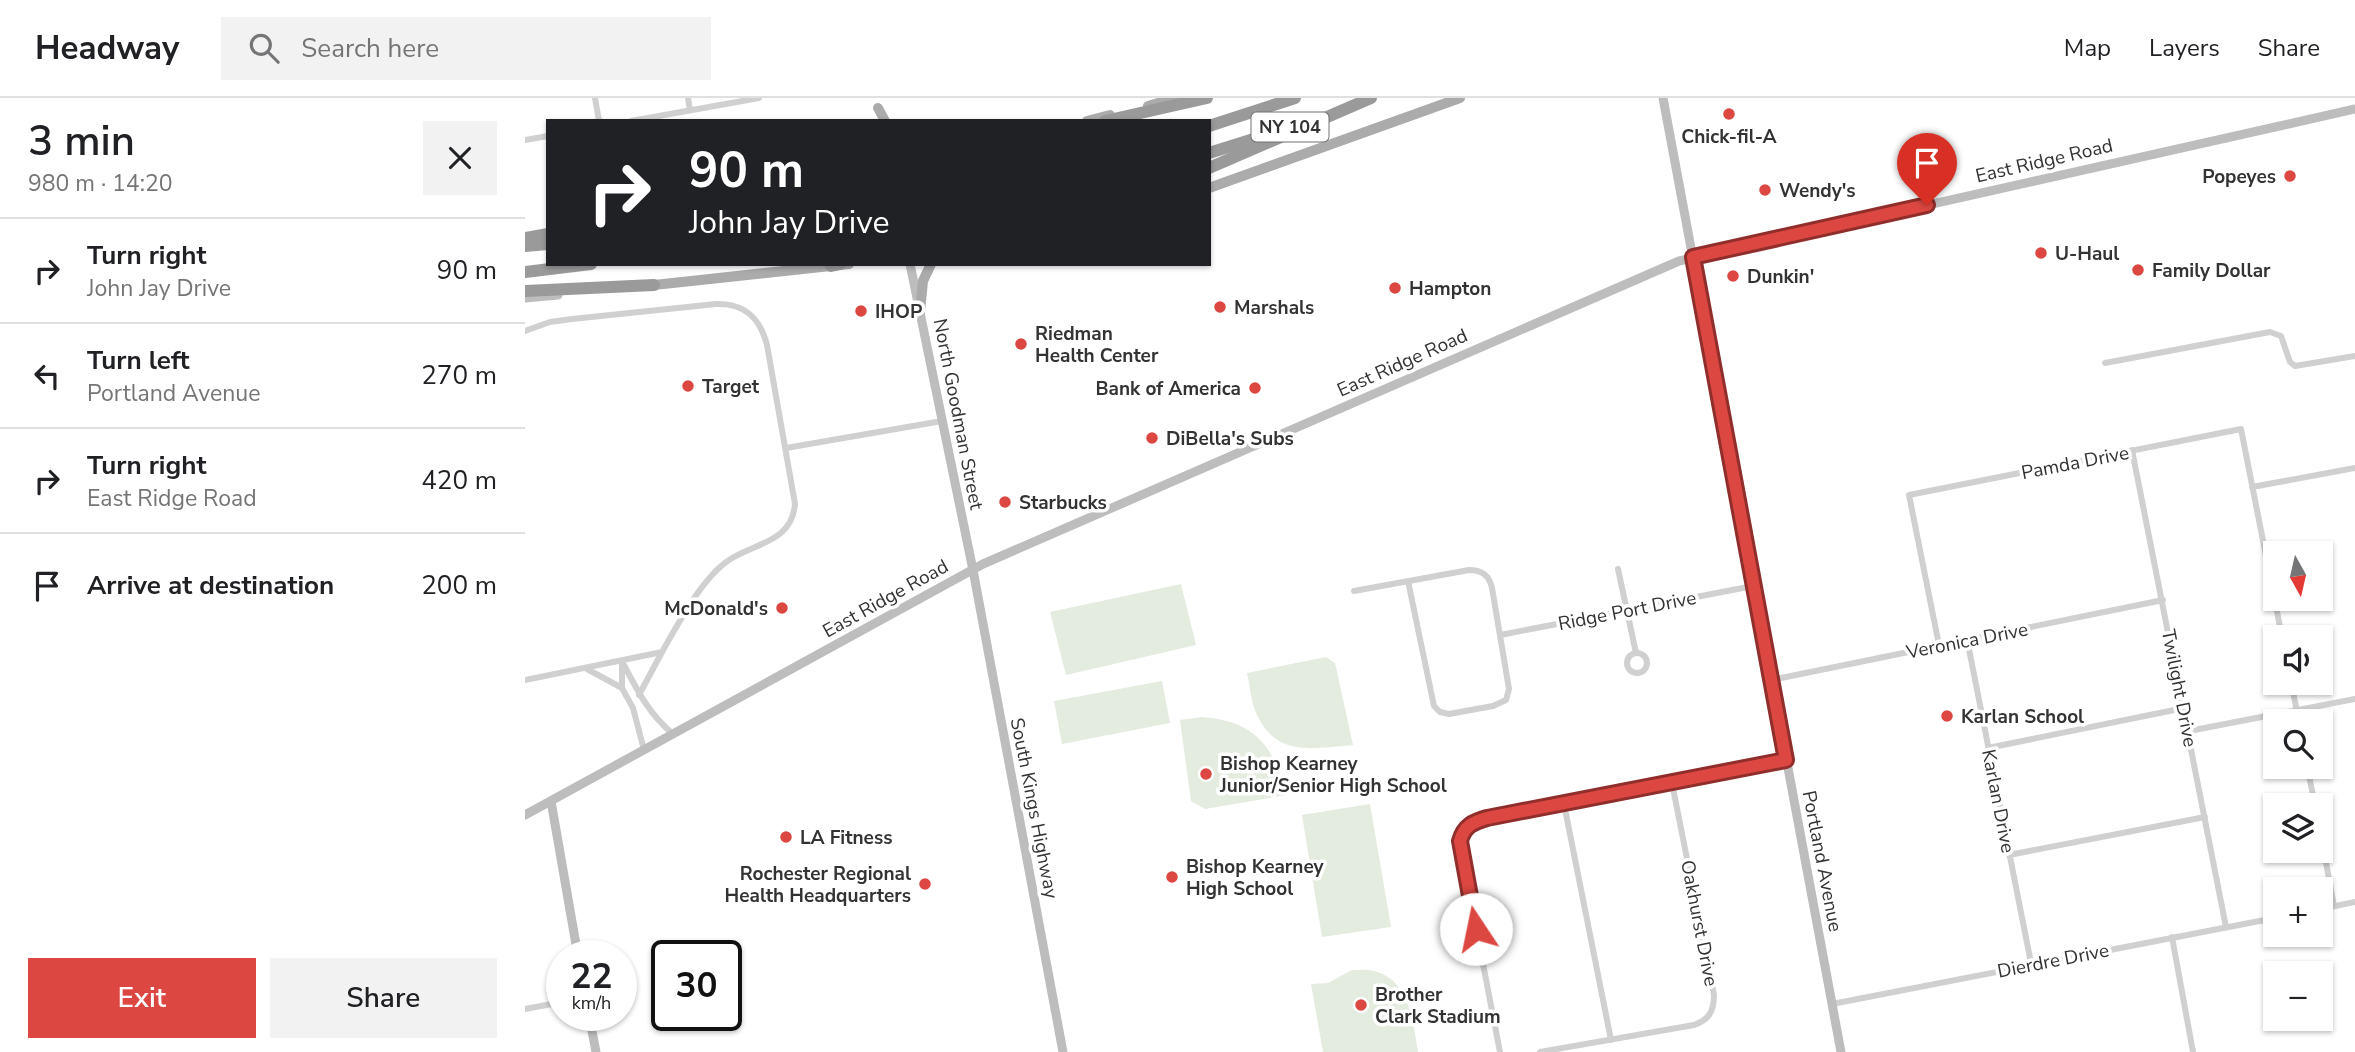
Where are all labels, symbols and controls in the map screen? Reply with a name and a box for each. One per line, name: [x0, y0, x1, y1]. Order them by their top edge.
search box: [221, 17, 711, 80]
text: Headway: [35, 26, 179, 71]
icon: search: [245, 29, 283, 67]
text: Search here: [301, 31, 439, 66]
text: Map: [2064, 32, 2111, 64]
text: Layers: [2149, 32, 2220, 64]
text: Share: [2258, 32, 2320, 64]
marker: Chick-fil-A: [1721, 106, 1737, 122]
text: 3 min: [28, 113, 135, 170]
road number: NY 104: [1251, 113, 1329, 142]
button: close: [423, 121, 497, 195]
place label: Chick-fil-A: [1681, 124, 1778, 150]
pin: [1897, 133, 1957, 205]
street label: East Ridge Road: [1973, 133, 2115, 189]
text: 90 m: [689, 137, 804, 204]
icon: arrive: [1908, 144, 1946, 182]
icon: right: [574, 147, 665, 238]
place label: Popeyes: [2202, 164, 2276, 190]
text: 980 m · 14:20: [28, 168, 173, 199]
marker: Popeyes: [2282, 168, 2298, 184]
place label: Wendy's: [1779, 178, 1856, 204]
marker: Wendy's: [1757, 182, 1773, 198]
text: John Jay Drive: [689, 201, 889, 244]
text: Turn right: [87, 238, 206, 273]
place label: U-Haul: [2055, 241, 2119, 267]
marker: U-Haul: [2033, 245, 2049, 261]
icon: right: [28, 252, 66, 290]
text: 90 m: [437, 253, 497, 288]
place label: Family Dollar: [2152, 258, 2271, 284]
marker: Family Dollar: [2130, 262, 2146, 278]
place label: Dunkin': [1747, 264, 1814, 290]
marker: Dunkin': [1725, 268, 1741, 284]
text: John Jay Drive: [87, 273, 231, 304]
place label: Hampton: [1409, 276, 1491, 302]
marker: Hampton: [1387, 280, 1403, 296]
place label: Marshals: [1234, 295, 1314, 321]
place label: IHOP: [875, 299, 922, 325]
marker: Marshals: [1212, 299, 1228, 315]
marker: IHOP: [853, 303, 869, 319]
street label: North Goodman Street: [927, 316, 989, 512]
place label: Riedman Health Center: [1035, 321, 1159, 369]
street label: East Ridge Road: [1333, 323, 1472, 403]
marker: Riedman Health Center: [1013, 336, 1029, 352]
text: Turn left: [87, 343, 190, 378]
icon: left: [28, 357, 66, 395]
text: 270 m: [421, 358, 497, 393]
place label: Target: [702, 374, 760, 400]
place label: Bank of America: [1096, 376, 1241, 402]
text: Portland Avenue: [87, 378, 260, 409]
marker: Target: [680, 378, 696, 394]
marker: Bank of America: [1247, 380, 1263, 396]
place label: DiBella's Subs: [1166, 426, 1294, 452]
marker: DiBella's Subs: [1144, 430, 1160, 446]
street label: Pamda Drive: [2019, 440, 2131, 486]
text: Turn right: [87, 448, 206, 483]
icon: right: [28, 462, 66, 500]
text: 420 m: [421, 463, 497, 498]
text: East Ridge Road: [87, 483, 257, 514]
place label: Starbucks: [1019, 490, 1107, 516]
marker: Starbucks: [997, 494, 1013, 510]
north arrow: [2263, 541, 2333, 611]
map controls: [2263, 541, 2333, 1031]
street label: East Ridge Road: [818, 554, 953, 644]
icon: arrive: [28, 567, 66, 605]
text: Arrive at destination: [87, 568, 334, 603]
text: 200 m: [421, 568, 497, 603]
street label: Ridge Port Drive: [1556, 585, 1699, 637]
place label: McDonald's: [664, 596, 768, 622]
marker: McDonald's: [774, 600, 790, 616]
street label: Veronica Drive: [1903, 616, 2030, 666]
button: sound: [2263, 625, 2333, 695]
street label: Twilight Drive: [2155, 627, 2203, 749]
place label: Karlan School: [1961, 704, 2084, 730]
marker: Karlan School: [1939, 708, 1955, 724]
button: search: [2263, 709, 2333, 779]
street label: South Kings Highway: [1004, 716, 1064, 901]
street label: Karlan Drive: [1975, 747, 2021, 855]
place label: Bishop Kearney Junior/Senior High School: [1219, 751, 1447, 799]
marker: Bishop Kearney Junior/Senior High School: [1198, 766, 1214, 782]
street label: Portland Avenue: [1796, 788, 1848, 934]
button: layers: [2263, 793, 2333, 863]
place label: LA Fitness: [800, 825, 892, 851]
marker: LA Fitness: [778, 829, 794, 845]
place label: Bishop Kearney High School: [1186, 854, 1325, 902]
street label: Oakhurst Drive: [1674, 858, 1724, 988]
place label: Rochester Regional Health Headquarters: [725, 861, 911, 909]
marker: Bishop Kearney High School: [1164, 869, 1180, 885]
marker: Rochester Regional Health Headquarters: [917, 876, 933, 892]
button: +: [2263, 877, 2333, 947]
position arrow: [1439, 892, 1513, 966]
street label: Dierdre Drive: [1995, 937, 2111, 985]
speed limit sign: 30: [651, 940, 742, 1031]
text: 22: [570, 953, 613, 1000]
button: Exit: [28, 958, 256, 1038]
button: Share: [270, 958, 497, 1038]
button: −: [2263, 961, 2333, 1031]
place label: Brother Clark Stadium: [1375, 982, 1501, 1030]
text: km/h: [572, 991, 611, 1015]
marker: Brother Clark Stadium: [1353, 997, 1369, 1013]

